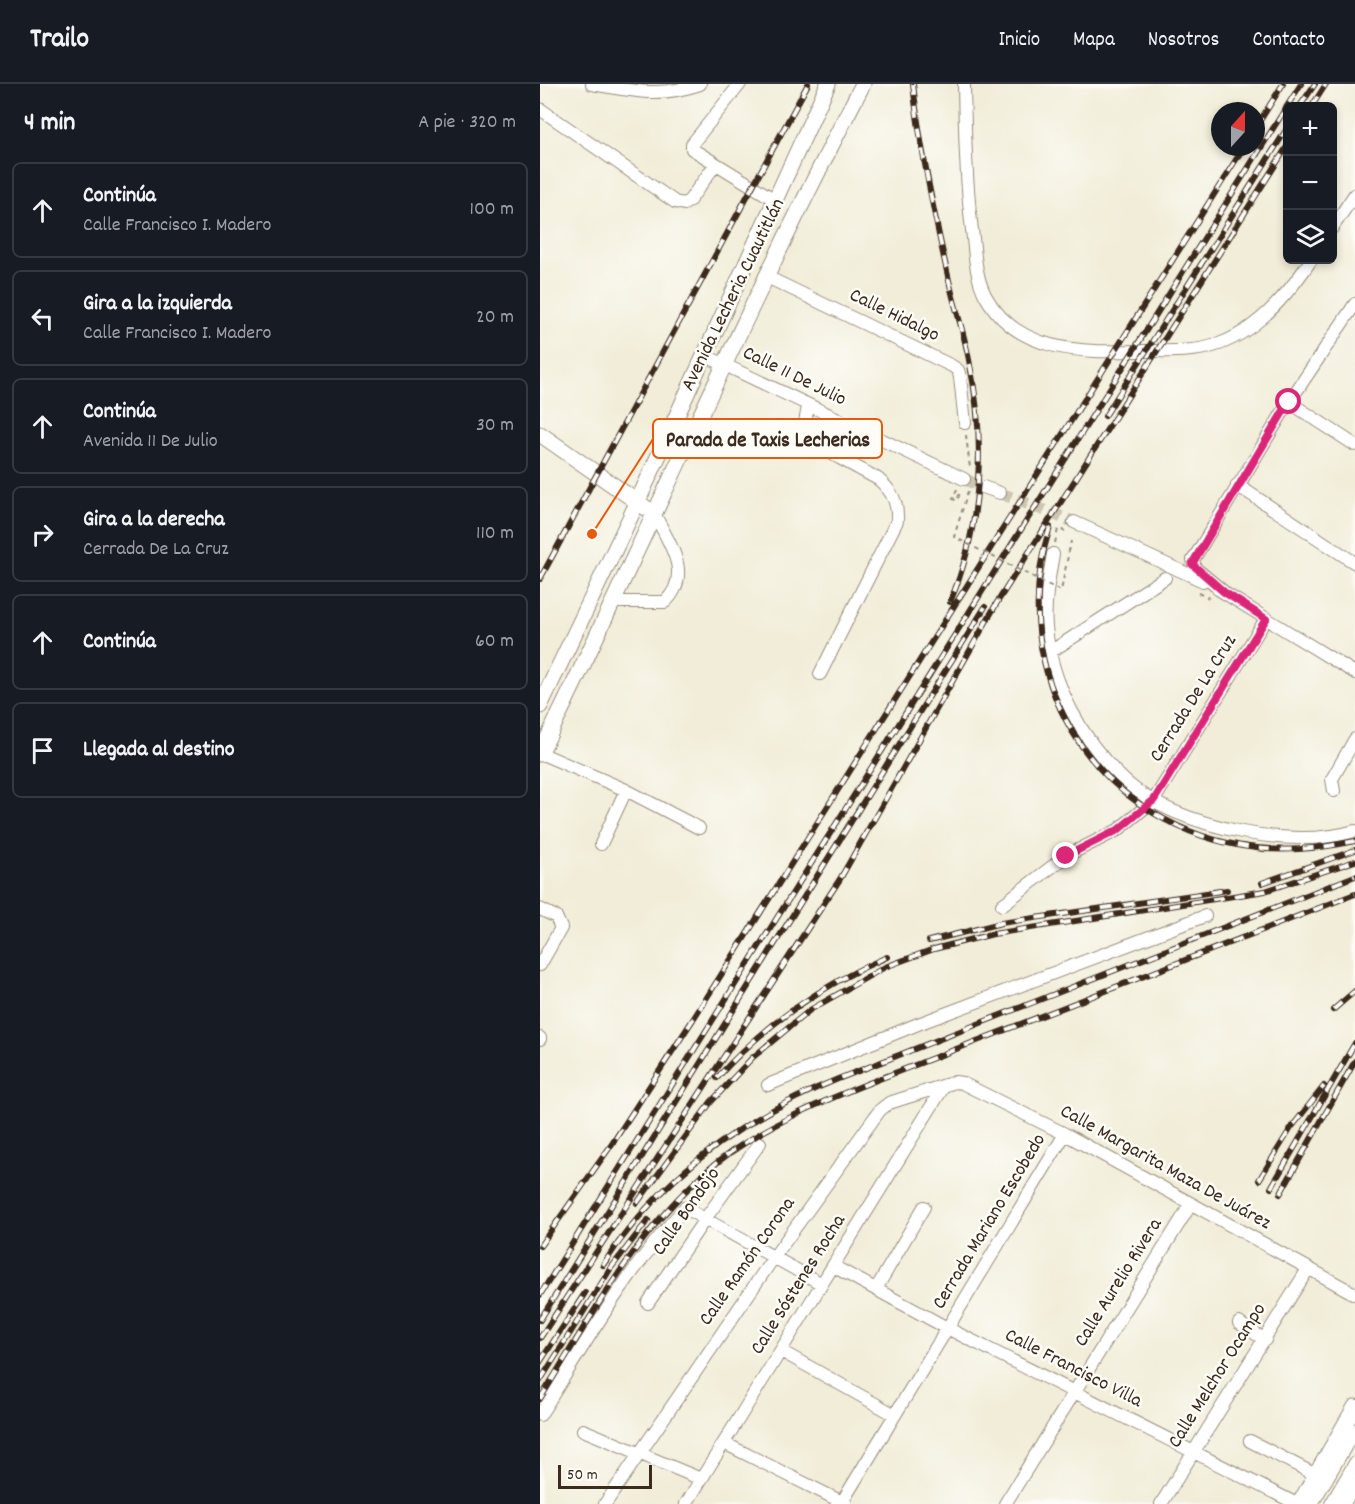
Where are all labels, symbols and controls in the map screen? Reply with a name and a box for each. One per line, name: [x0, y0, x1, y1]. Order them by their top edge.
text: Trailo: [30, 21, 89, 61]
text: Inicio: [998, 26, 1040, 56]
text: Mapa: [1073, 26, 1115, 56]
text: Nosotros: [1148, 26, 1219, 56]
text: Contacto: [1252, 26, 1325, 56]
north arrow: [1211, 102, 1265, 156]
map controls: [1283, 102, 1337, 264]
button: +: [1283, 102, 1337, 156]
text: 4 min: [24, 105, 75, 142]
text: A pie · 320 m: [418, 109, 516, 137]
button: −: [1283, 156, 1337, 210]
text: Continúa: [83, 181, 156, 212]
icon: ahead: [26, 194, 59, 227]
street label: Avenida Lecheria Cuautitlán: [675, 194, 793, 396]
text: 100 m: [470, 196, 514, 224]
button: layers: [1283, 210, 1337, 264]
text: Calle Francisco I. Madero: [83, 212, 271, 240]
street label: Calle Hidalgo: [844, 282, 944, 350]
text: Gira a la izquierda: [83, 289, 232, 320]
icon: left: [26, 302, 59, 335]
text: 20 m: [476, 304, 514, 332]
text: Calle Francisco I. Madero: [83, 320, 271, 348]
street label: Calle 11 De Julio: [737, 340, 851, 414]
route start: [1275, 388, 1301, 414]
text: Continúa: [83, 397, 156, 428]
icon: ahead: [26, 410, 59, 443]
text: 30 m: [476, 412, 514, 440]
callout: Parada de Taxis Lecherias: [653, 419, 882, 458]
text: Parada de Taxis Lecherias: [666, 427, 870, 457]
text: Avenida 11 De Julio: [83, 428, 218, 456]
text: Gira a la derecha: [83, 505, 225, 536]
icon: right: [26, 518, 59, 551]
text: 110 m: [476, 520, 514, 548]
text: Cerrada De La Cruz: [83, 536, 229, 564]
icon: ahead: [26, 626, 59, 659]
text: Continúa: [83, 627, 156, 658]
text: 60 m: [475, 628, 514, 656]
street label: Cerrada De La Cruz: [1144, 630, 1245, 768]
icon: arrive: [26, 734, 59, 767]
text: Llegada al destino: [83, 735, 235, 766]
route end: [1052, 842, 1078, 868]
street label: Calle Margarita Maza De Juárez: [1054, 1098, 1276, 1238]
street label: Cerrada Mariano Escobedo: [926, 1129, 1054, 1315]
street label: Calle Bondojo: [646, 1162, 728, 1262]
street label: Calle Ramón Corona: [693, 1191, 803, 1332]
street label: Calle Sóstenes Rocha: [745, 1209, 854, 1361]
street label: Calle Aurelio Rivera: [1068, 1213, 1170, 1353]
street label: Calle Melchor Ocampo: [1162, 1298, 1274, 1454]
street label: Calle Francisco Villa: [999, 1322, 1147, 1416]
scale bar: [558, 1462, 652, 1490]
text: 50 m: [567, 1464, 598, 1487]

